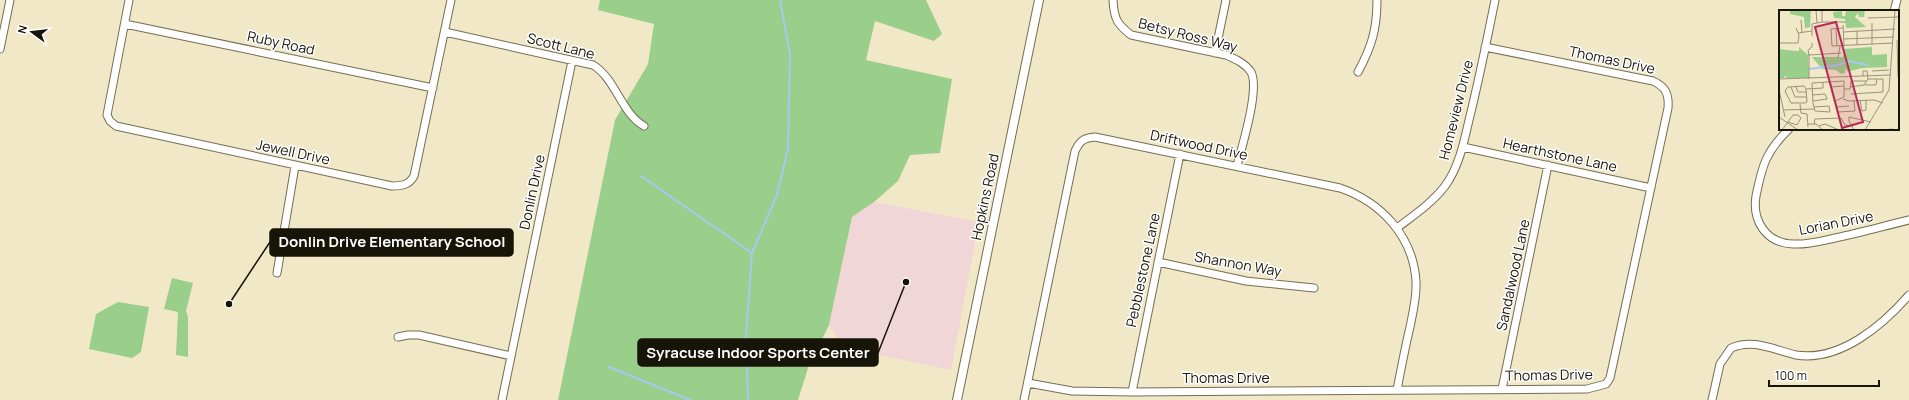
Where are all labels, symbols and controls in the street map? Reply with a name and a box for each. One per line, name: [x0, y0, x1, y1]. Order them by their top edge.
inset map: [1779, 10, 1899, 130]
north arrow: [12, 12, 52, 52]
street label: Betsy Ross Way: [1137, 13, 1240, 56]
text: N: [14, 23, 30, 35]
street label: Ruby Road: [246, 26, 317, 59]
street label: Scott Lane: [525, 28, 597, 63]
street label: Thomas Drive: [1567, 41, 1657, 78]
street label: Homeview Drive: [1434, 58, 1477, 162]
street label: Driftwood Drive: [1149, 125, 1250, 164]
street label: Hearthstone Lane: [1501, 133, 1619, 176]
street label: Jewell Drive: [254, 134, 332, 169]
street label: Hopkins Road: [966, 152, 1003, 242]
street label: Donlin Drive: [514, 153, 549, 231]
street label: Lorian Drive: [1797, 206, 1875, 239]
street label: Pebblestone Lane: [1121, 211, 1164, 329]
street label: Sandalwood Lane: [1491, 217, 1534, 332]
callout: Donlin Drive Elementary School: [270, 229, 513, 256]
text: Donlin Drive Elementary School: [279, 231, 505, 252]
street label: Shannon Way: [1193, 247, 1284, 281]
callout: Syracuse Indoor Sports Center: [638, 339, 878, 366]
text: Syracuse Indoor Sports Center: [646, 342, 870, 363]
scale bar: [1769, 362, 1879, 388]
street label: Thomas Drive: [1505, 364, 1593, 385]
text: 100 m: [1775, 367, 1807, 384]
street label: Thomas Drive: [1182, 368, 1270, 387]

